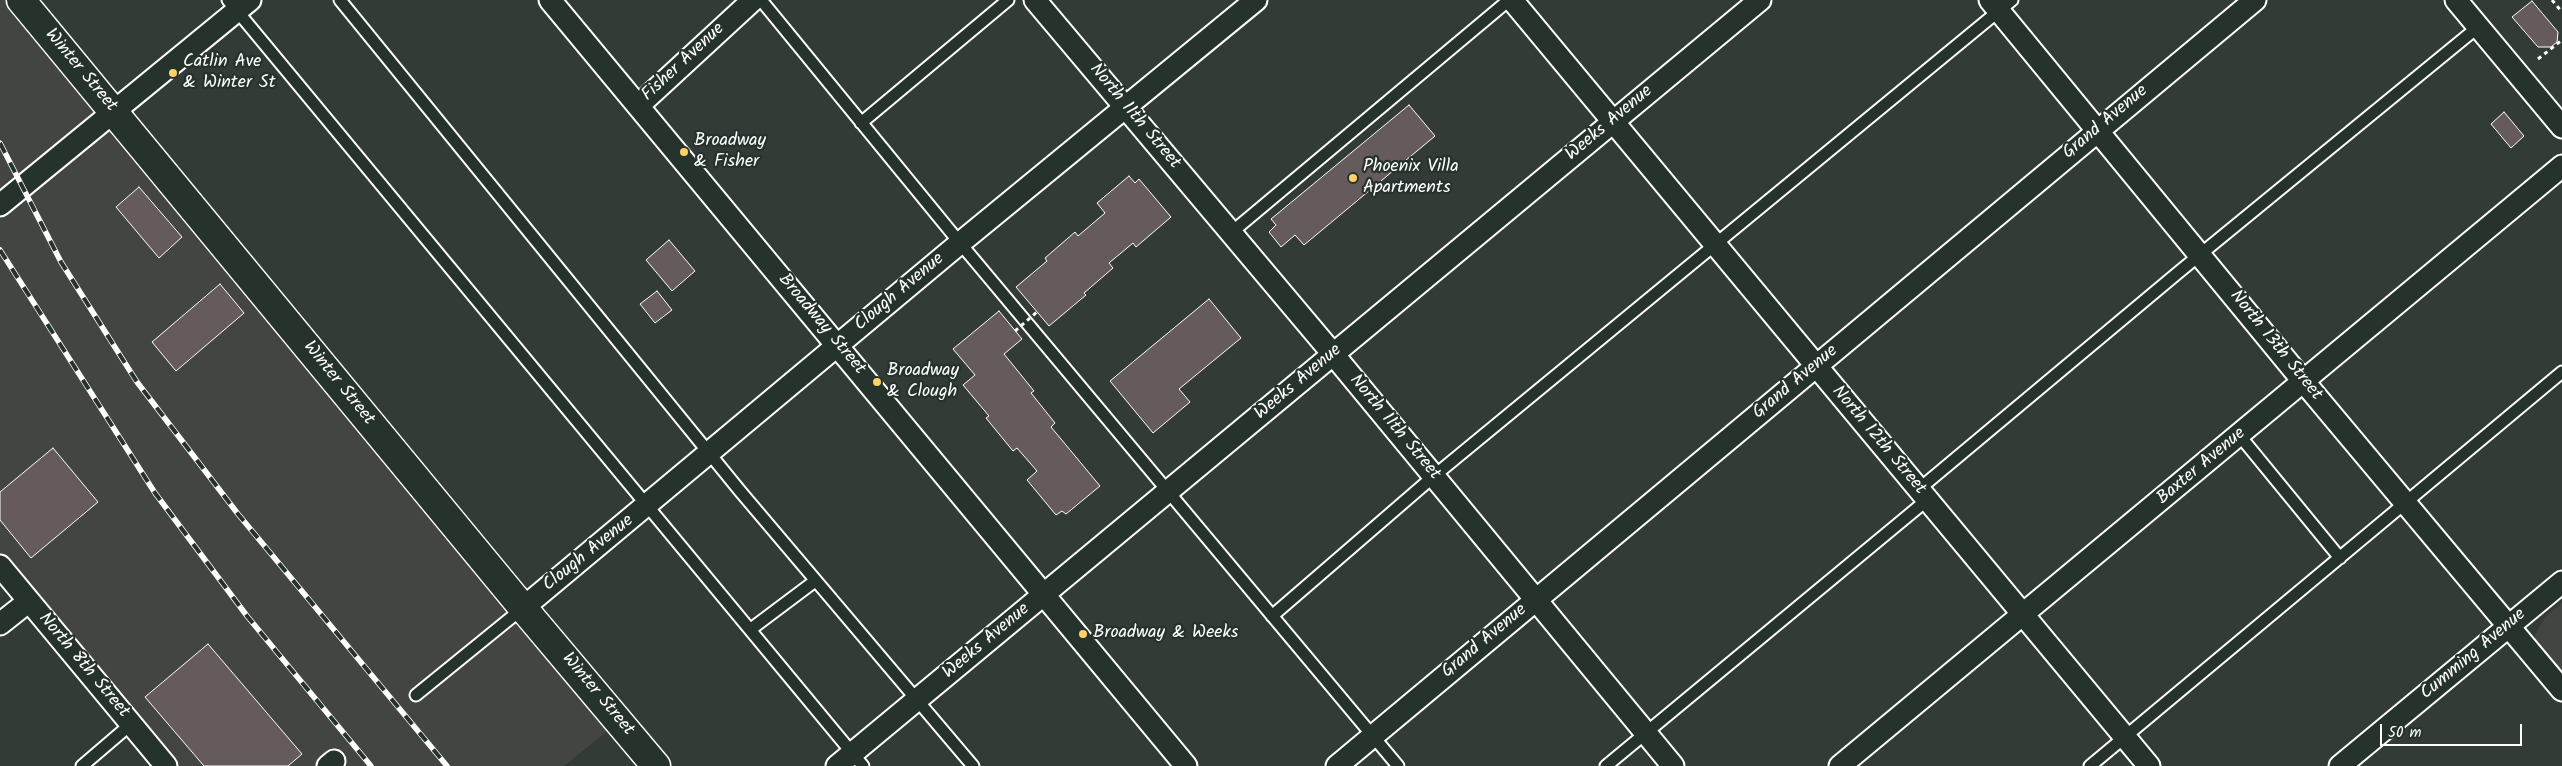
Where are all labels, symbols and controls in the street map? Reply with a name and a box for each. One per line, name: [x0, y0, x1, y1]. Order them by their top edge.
street label: Fisher Avenue: [638, 19, 730, 107]
street label: Winter Street: [39, 25, 121, 117]
place label: Catlin Ave & Winter St: [183, 52, 276, 94]
street label: North 11th Street: [1084, 60, 1184, 174]
marker: Catlin Ave & Winter St: [167, 67, 179, 79]
street label: Weeks Avenue: [1562, 81, 1658, 167]
street label: Grand Avenue: [2059, 81, 2153, 165]
place label: Broadway & Fisher: [694, 131, 766, 173]
marker: Broadway & Fisher: [678, 146, 690, 158]
place label: Phoenix Villa Apartments: [1363, 157, 1459, 200]
marker: Phoenix Villa Apartments: [1347, 172, 1359, 184]
street label: Clough Avenue: [851, 249, 949, 337]
street label: Broadway Street: [773, 270, 869, 380]
street label: North 13th Street: [2224, 287, 2326, 405]
street label: Winter Street: [298, 338, 378, 430]
street label: Weeks Avenue: [1251, 340, 1347, 426]
street label: Grand Avenue: [1749, 341, 1843, 425]
place label: Broadway & Clough: [887, 361, 959, 404]
street label: North 11th Street: [1344, 371, 1444, 485]
marker: Broadway & Clough: [871, 376, 883, 388]
street label: North 12th Street: [1826, 382, 1930, 500]
street label: Baxter Avenue: [2153, 424, 2251, 510]
street label: Clough Avenue: [539, 511, 639, 597]
street label: Weeks Avenue: [939, 599, 1035, 685]
street label: Grand Avenue: [1438, 600, 1532, 684]
street label: Cumming Avenue: [2417, 605, 2531, 705]
street label: North 8th Street: [33, 609, 133, 723]
place label: Broadway & Weeks: [1093, 623, 1238, 645]
marker: Broadway & Weeks: [1077, 628, 1089, 640]
street label: Winter Street: [556, 649, 638, 741]
scale bar: [2382, 714, 2524, 746]
text: 50 m: [2388, 721, 2422, 745]

